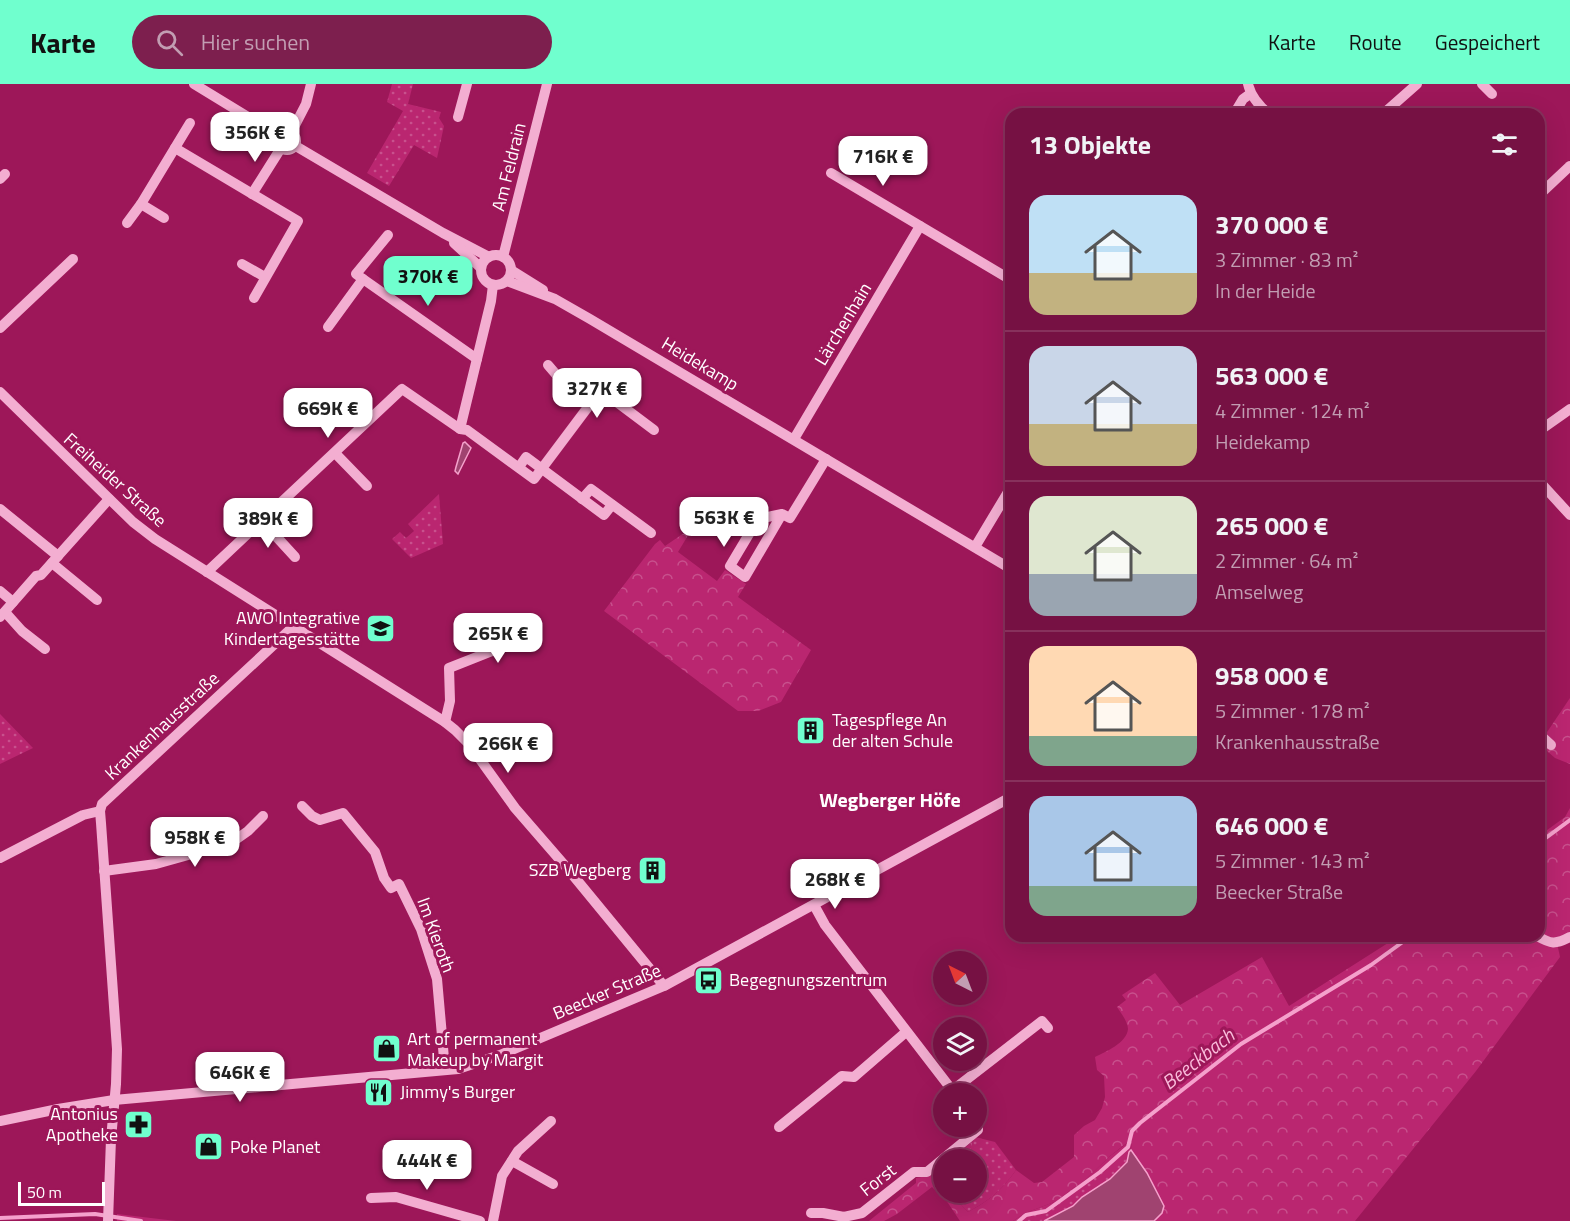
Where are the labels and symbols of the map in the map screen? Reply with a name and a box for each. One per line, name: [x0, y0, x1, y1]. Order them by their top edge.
pin: 356K €: [206, 112, 304, 163]
street label: Am Feldrain: [484, 120, 533, 214]
pin: 716K €: [834, 136, 932, 187]
pin: 370K €: [379, 256, 477, 307]
street label: Lärchenhain: [807, 277, 878, 370]
street label: Heidekamp: [657, 330, 744, 397]
pin: 327K €: [548, 368, 646, 419]
pin: 669K €: [279, 388, 377, 439]
street label: Freiheider Straße: [58, 426, 173, 533]
pin: 563K €: [675, 497, 773, 548]
pin: 389K €: [219, 498, 317, 549]
place label: AWO Integrative Kindertagesstätte: [224, 604, 360, 652]
school or university icon: AWO Integrative Kindertagesstätte: [365, 612, 397, 644]
pin: 265K €: [449, 613, 547, 664]
street label: Krankenhausstraße: [98, 665, 225, 786]
place label: Tagespflege An der alten Schule: [832, 706, 953, 754]
building icon: Tagespflege An der alten Schule: [795, 714, 827, 746]
pin: 266K €: [459, 723, 557, 774]
district label: Wegberger Höfe: [819, 784, 961, 815]
pin: 958K €: [146, 817, 244, 868]
building icon: SZB Wegberg: [636, 854, 668, 886]
place label: SZB Wegberg: [529, 856, 631, 883]
pin: 268K €: [786, 859, 884, 910]
street label: Im Kieroth: [410, 893, 463, 976]
north arrow: [933, 951, 987, 1005]
street label: Beecker Straße: [548, 957, 665, 1027]
bus stop icon: Begegnungszentrum: [692, 964, 724, 996]
place label: Begegnungszentrum: [729, 966, 887, 993]
water label: Beeckbach: [1155, 1020, 1242, 1097]
place label: Art of permanent Makeup by Margit: [407, 1025, 544, 1073]
shop icon: Art of permanent Makeup by Margit: [370, 1033, 402, 1065]
pin: 646K €: [191, 1052, 289, 1103]
restaurant icon: Jimmy's Burger: [363, 1076, 395, 1108]
place label: Jimmy's Burger: [400, 1078, 515, 1105]
place label: Antonius Apotheke: [46, 1100, 118, 1148]
pharmacy icon: Antonius Apotheke: [123, 1108, 155, 1140]
shop icon: Poke Planet: [193, 1131, 225, 1163]
place label: Poke Planet: [230, 1133, 321, 1160]
pin: 444K €: [378, 1140, 476, 1191]
street label: Forst: [854, 1156, 902, 1202]
scale bar: [18, 1179, 105, 1206]

